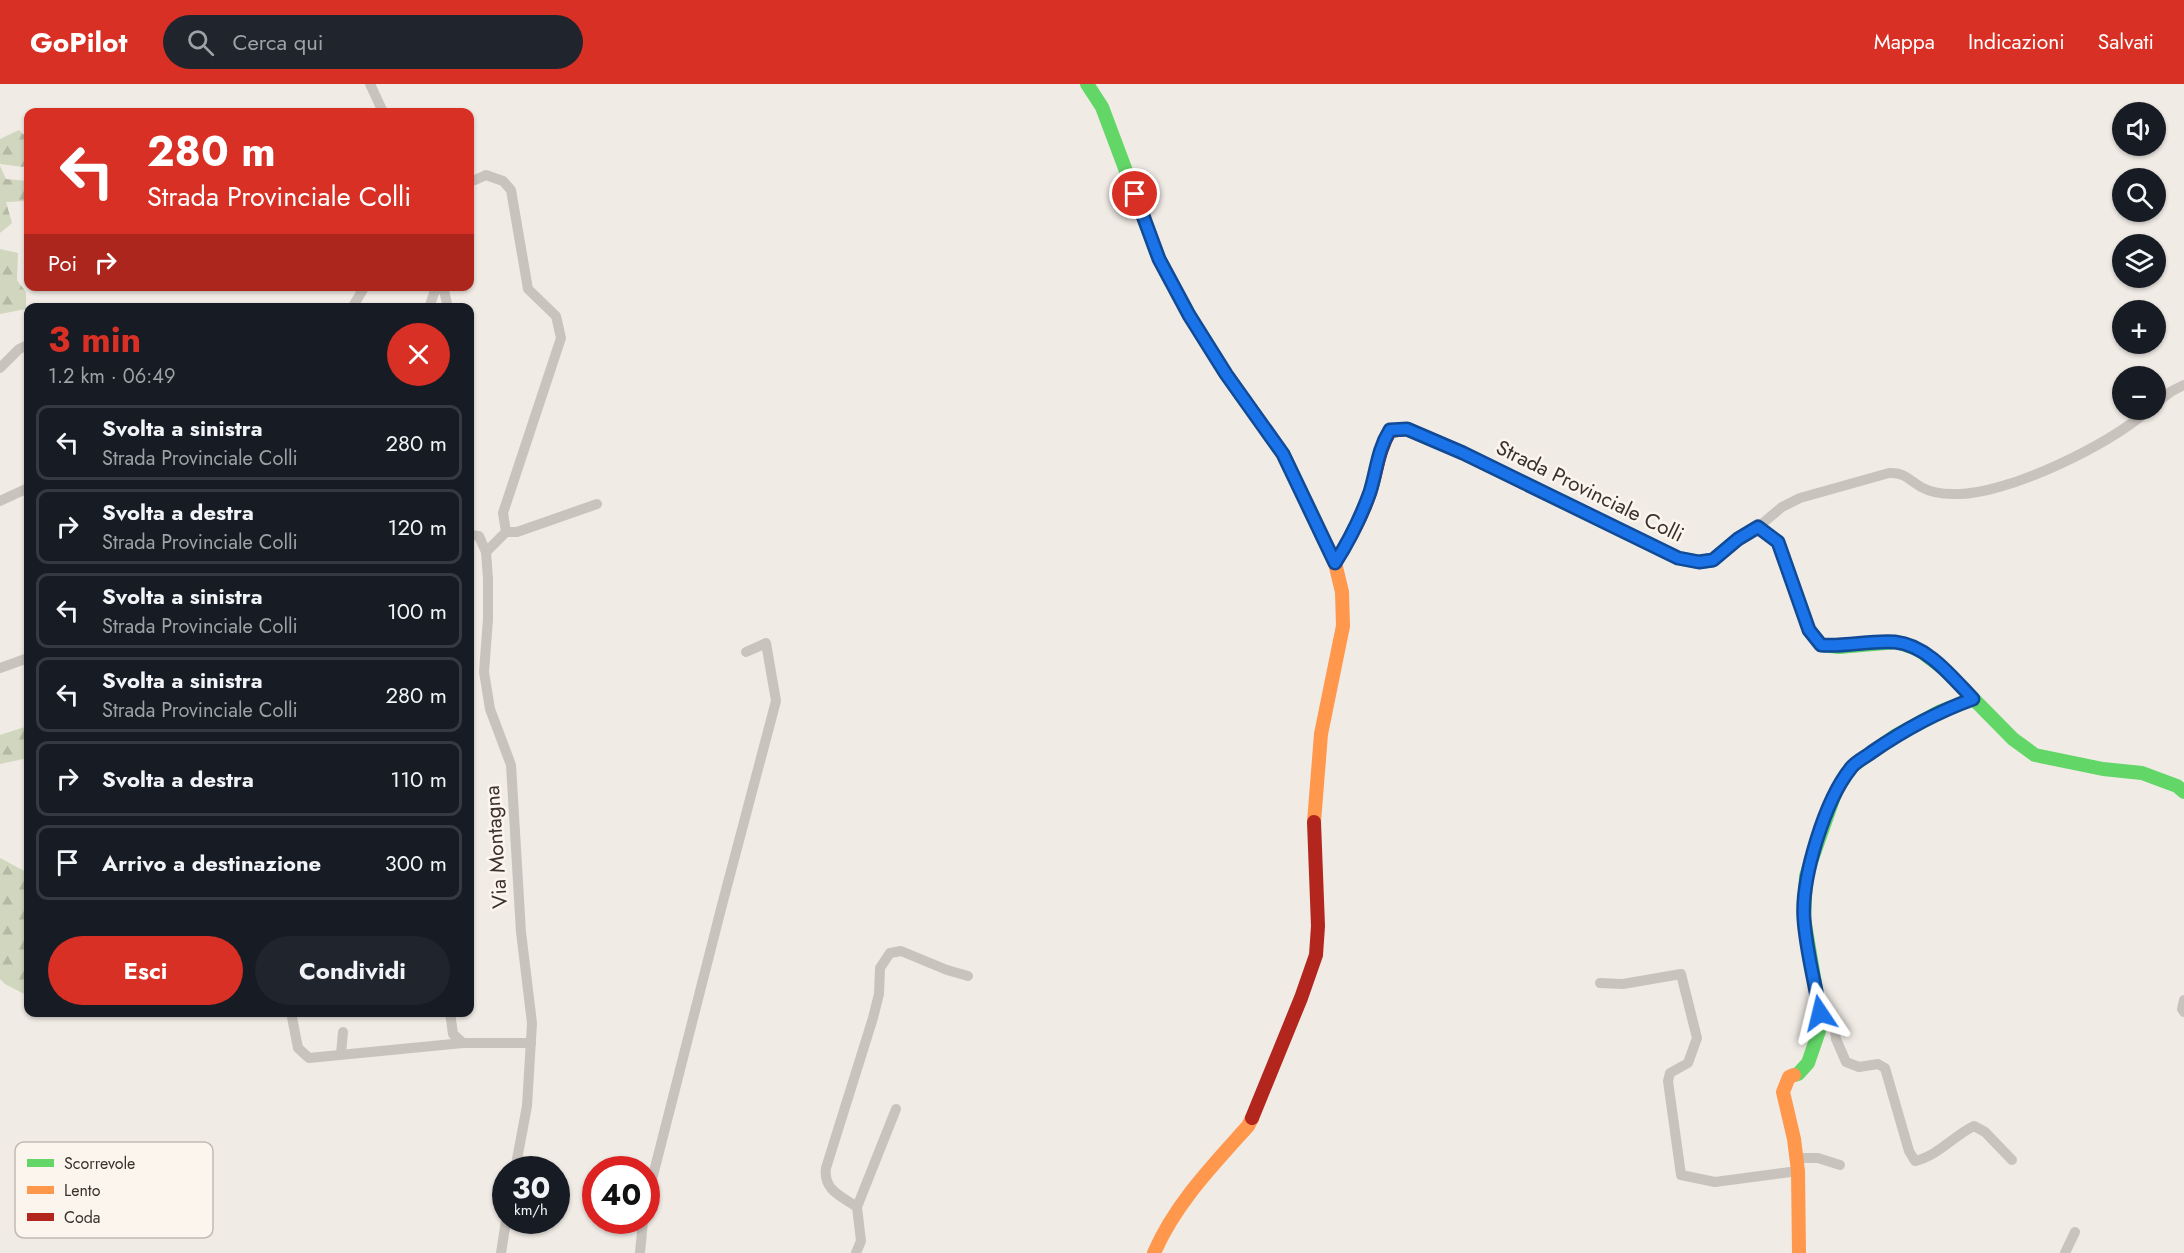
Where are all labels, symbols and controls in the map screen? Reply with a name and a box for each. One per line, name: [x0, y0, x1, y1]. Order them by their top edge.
search box: [163, 15, 583, 69]
text: GoPilot: [30, 22, 127, 63]
icon: search: [184, 26, 217, 59]
text: Cerca qui: [232, 26, 324, 58]
text: Mappa: [1874, 27, 1935, 57]
text: Indicazioni: [1968, 27, 2065, 57]
text: Salvati: [2098, 27, 2154, 57]
map controls: [2112, 102, 2166, 420]
button: sound: [2112, 102, 2166, 156]
text: 280 m: [147, 121, 276, 182]
icon: left: [48, 132, 126, 210]
pin: [1109, 168, 1160, 219]
button: search: [2112, 168, 2166, 222]
text: Strada Provinciale Colli: [147, 177, 411, 216]
icon: arrive: [1118, 177, 1151, 210]
button: layers: [2112, 234, 2166, 288]
icon: right: [89, 246, 122, 279]
text: Poi: [48, 247, 77, 279]
button: +: [2112, 300, 2166, 354]
text: 3 min: [48, 313, 141, 365]
button: close: [387, 323, 450, 386]
text: 1.2 km · 06:49: [48, 362, 175, 391]
button: −: [2112, 366, 2166, 420]
text: Svolta a sinistra: [102, 412, 263, 444]
icon: left: [51, 426, 84, 459]
text: 280 m: [386, 427, 447, 459]
street label: Strada Provinciale Colli: [1491, 432, 1689, 550]
text: Strada Provinciale Colli: [102, 444, 298, 473]
text: Svolta a destra: [102, 496, 254, 528]
icon: right: [51, 510, 84, 543]
text: 120 m: [388, 511, 447, 543]
text: Strada Provinciale Colli: [102, 528, 298, 557]
text: Svolta a sinistra: [102, 580, 263, 612]
icon: left: [51, 594, 84, 627]
text: 100 m: [387, 595, 447, 627]
text: Strada Provinciale Colli: [102, 612, 298, 641]
text: Svolta a sinistra: [102, 664, 263, 696]
icon: left: [51, 678, 84, 711]
text: 280 m: [386, 679, 447, 711]
text: Strada Provinciale Colli: [102, 696, 298, 725]
icon: right: [51, 762, 84, 795]
text: Svolta a destra: [102, 763, 254, 795]
text: 110 m: [390, 763, 447, 795]
street label: Via Montagna: [477, 784, 515, 910]
icon: arrive: [51, 846, 84, 879]
text: Arrivo a destinazione: [102, 847, 321, 879]
text: 300 m: [385, 847, 447, 879]
button: Esci: [48, 936, 243, 1005]
button: Condividi: [255, 936, 450, 1005]
position arrow: [1788, 981, 1852, 1045]
legend: [15, 1142, 213, 1238]
text: Scorrevole: [64, 1152, 135, 1175]
speed limit sign: 40: [582, 1156, 660, 1234]
text: 30: [512, 1166, 550, 1209]
text: Lento: [64, 1179, 101, 1202]
text: km/h: [514, 1199, 548, 1221]
text: Coda: [64, 1206, 101, 1229]

